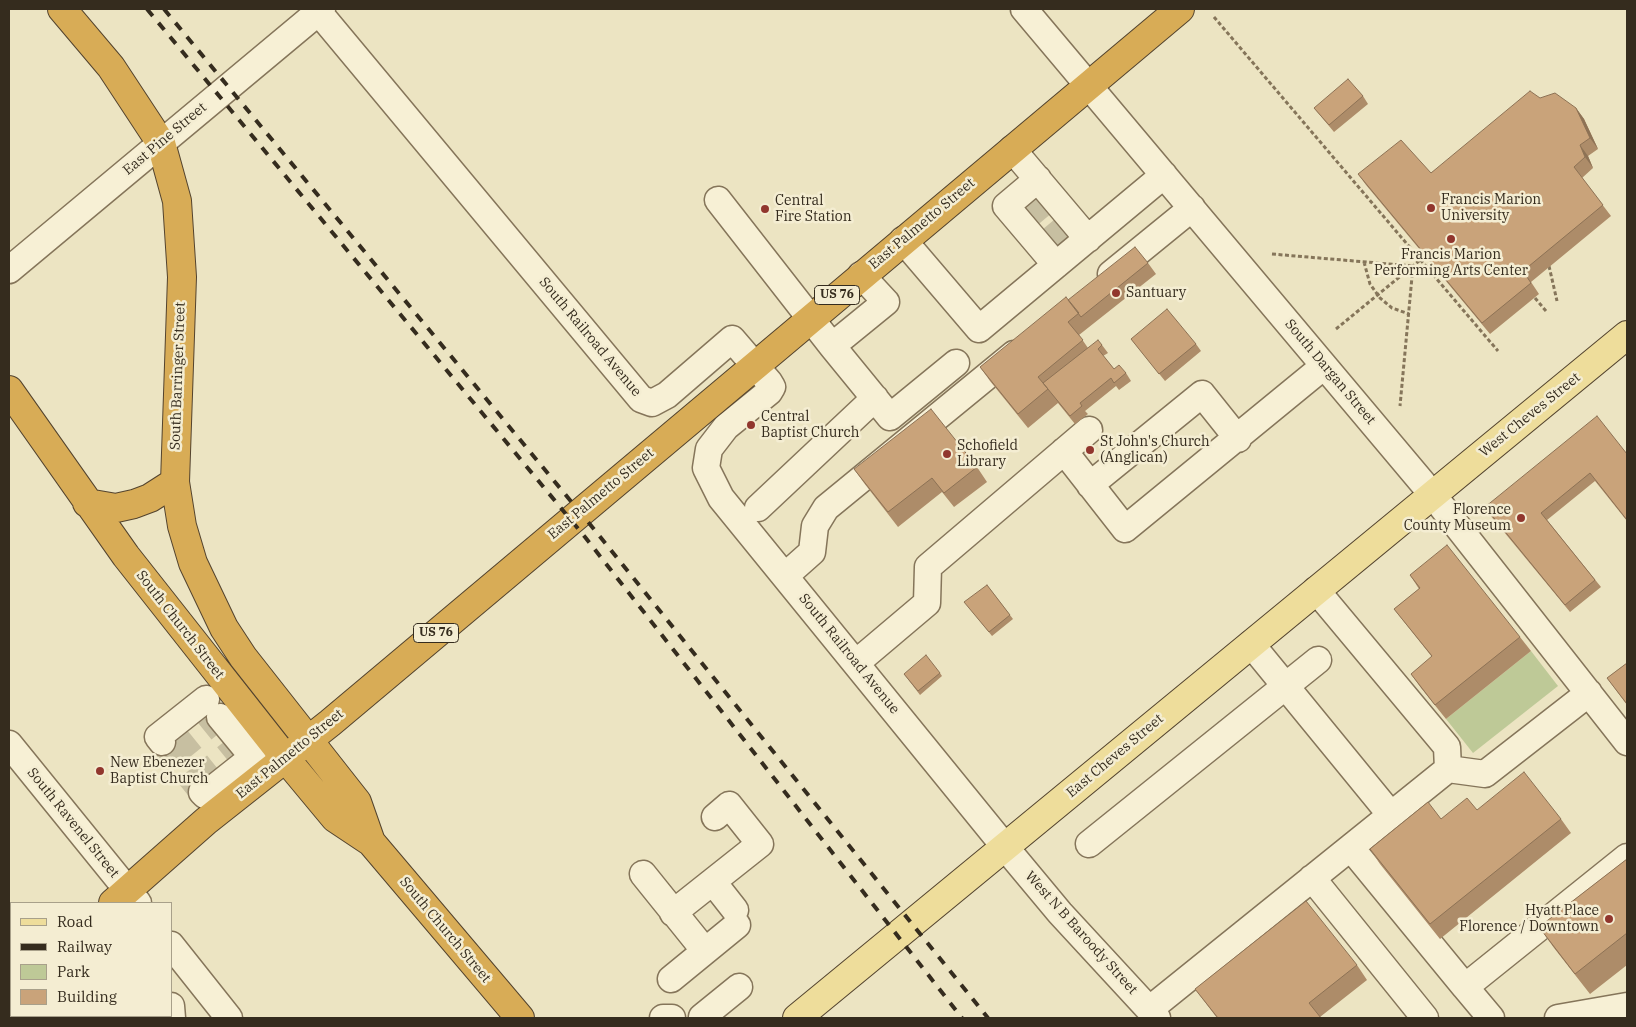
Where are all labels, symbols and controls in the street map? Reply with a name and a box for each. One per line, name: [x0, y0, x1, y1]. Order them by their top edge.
street label: East Pine Street: [120, 99, 210, 179]
street label: East Palmetto Street: [866, 175, 978, 273]
place label: Francis Marion University: [1441, 192, 1541, 224]
place label: Central Fire Station: [775, 193, 852, 226]
marker: Francis Marion University: [1425, 202, 1437, 214]
marker: Central Fire Station: [759, 203, 771, 215]
marker: Francis Marion Performing Arts Center: [1445, 233, 1457, 245]
place label: Francis Marion Performing Arts Center: [1374, 247, 1528, 280]
street label: South Railroad Avenue: [535, 274, 645, 400]
place label: Santuary: [1126, 285, 1186, 301]
road number: US 76: [814, 286, 860, 304]
marker: Santuary: [1110, 287, 1122, 299]
street label: South Barringer Street: [167, 302, 189, 450]
street label: South Dargan Street: [1281, 316, 1379, 428]
street label: West Cheves Street: [1476, 369, 1584, 461]
place label: Central Baptist Church: [761, 409, 860, 442]
marker: Central Baptist Church: [745, 419, 757, 431]
place label: St John's Church (Anglican): [1100, 434, 1210, 467]
place label: Schofield Library: [957, 438, 1018, 471]
marker: St John's Church (Anglican): [1084, 444, 1096, 456]
street label: East Palmetto Street: [545, 445, 657, 543]
marker: Schofield Library: [941, 448, 953, 460]
place label: Florence County Museum: [1404, 502, 1511, 534]
marker: Florence County Museum: [1515, 512, 1527, 524]
street label: South Church Street: [132, 567, 228, 683]
street label: South Railroad Avenue: [795, 590, 903, 718]
road number: US 76: [414, 624, 458, 642]
street label: East Palmetto Street: [233, 706, 347, 802]
street label: East Cheves Street: [1063, 711, 1167, 801]
place label: New Ebenezer Baptist Church: [110, 755, 209, 788]
street label: South Ravenel Street: [23, 765, 123, 881]
marker: New Ebenezer Baptist Church: [94, 765, 106, 777]
street label: West N B Baroody Street: [1021, 868, 1141, 998]
street label: South Church Street: [396, 874, 494, 986]
legend: [10, 902, 172, 1017]
place label: Hyatt Place Florence / Downtown: [1459, 903, 1599, 936]
text: Road: [57, 912, 93, 931]
marker: Hyatt Place Florence / Downtown: [1603, 913, 1615, 925]
text: Railway: [57, 937, 112, 956]
text: Park: [57, 962, 90, 981]
text: Building: [57, 987, 117, 1006]

